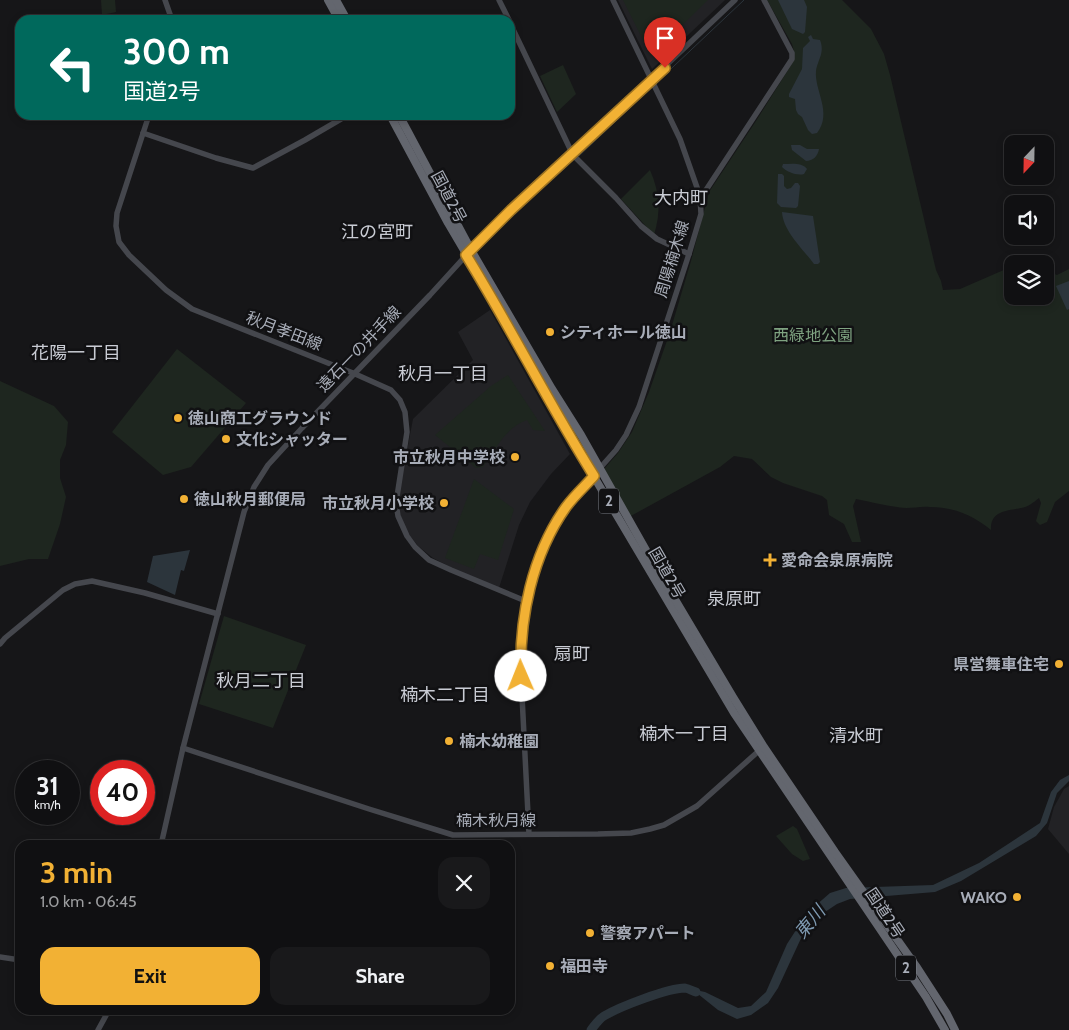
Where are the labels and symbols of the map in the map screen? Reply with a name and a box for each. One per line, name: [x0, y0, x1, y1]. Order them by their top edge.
pin: [644, 17, 686, 68]
north arrow: [1004, 135, 1054, 185]
street label: 国道2号: [427, 168, 471, 226]
district label: 大内町: [654, 187, 708, 209]
street label: 周陽楠木線: [651, 218, 693, 300]
district label: 江の宮町: [341, 221, 413, 243]
street label: 遠石一の井手線: [313, 302, 405, 396]
street label: 秋月孝田線: [243, 308, 325, 354]
place label: シティホール徳山: [560, 323, 687, 342]
marker: シティホール徳山: [544, 326, 556, 338]
park label: 西緑地公園: [773, 326, 853, 345]
district label: 花陽一丁目: [31, 342, 121, 364]
district label: 秋月一丁目: [398, 363, 488, 385]
place label: 徳山商工グラウンド: [188, 409, 332, 428]
marker: 徳山商工グラウンド: [172, 412, 184, 424]
place label: 文化シャッター: [236, 430, 348, 449]
marker: 文化シャッター: [220, 433, 232, 445]
place label: 市立秋月中学校: [393, 448, 505, 467]
marker: 市立秋月中学校: [509, 451, 521, 463]
road number: 2: [599, 488, 619, 514]
place label: 徳山秋月郵便局: [194, 490, 306, 509]
marker: 徳山秋月郵便局: [178, 493, 190, 505]
place label: 市立秋月小学校: [322, 494, 434, 513]
marker: 市立秋月小学校: [438, 497, 450, 509]
street label: 国道2号: [645, 544, 689, 602]
place label: 愛命会泉原病院: [781, 551, 893, 570]
marker: 愛命会泉原病院: [763, 553, 777, 567]
district label: 泉原町: [707, 588, 761, 610]
district label: 扇町: [554, 643, 590, 665]
position arrow: [494, 649, 546, 701]
place label: 県営舞車住宅: [953, 655, 1049, 674]
marker: 県営舞車住宅: [1053, 658, 1065, 670]
district label: 秋月二丁目: [216, 670, 306, 692]
district label: 楠木二丁目: [400, 684, 490, 706]
district label: 楠木一丁目: [639, 723, 729, 745]
district label: 清水町: [829, 725, 883, 747]
place label: 楠木幼稚園: [459, 732, 539, 751]
marker: 楠木幼稚園: [443, 735, 455, 747]
speed limit sign: 40: [90, 760, 155, 825]
street label: 楠木秋月線: [456, 811, 536, 830]
street label: 国道2号: [861, 884, 909, 942]
place label: WAKO: [960, 888, 1007, 907]
marker: WAKO: [1011, 891, 1023, 903]
water label: 東川: [790, 900, 831, 943]
place label: 警察アパート: [600, 924, 696, 943]
marker: 警察アパート: [584, 927, 596, 939]
road number: 2: [896, 956, 916, 980]
place label: 福田寺: [560, 957, 608, 976]
marker: 福田寺: [544, 960, 556, 972]

